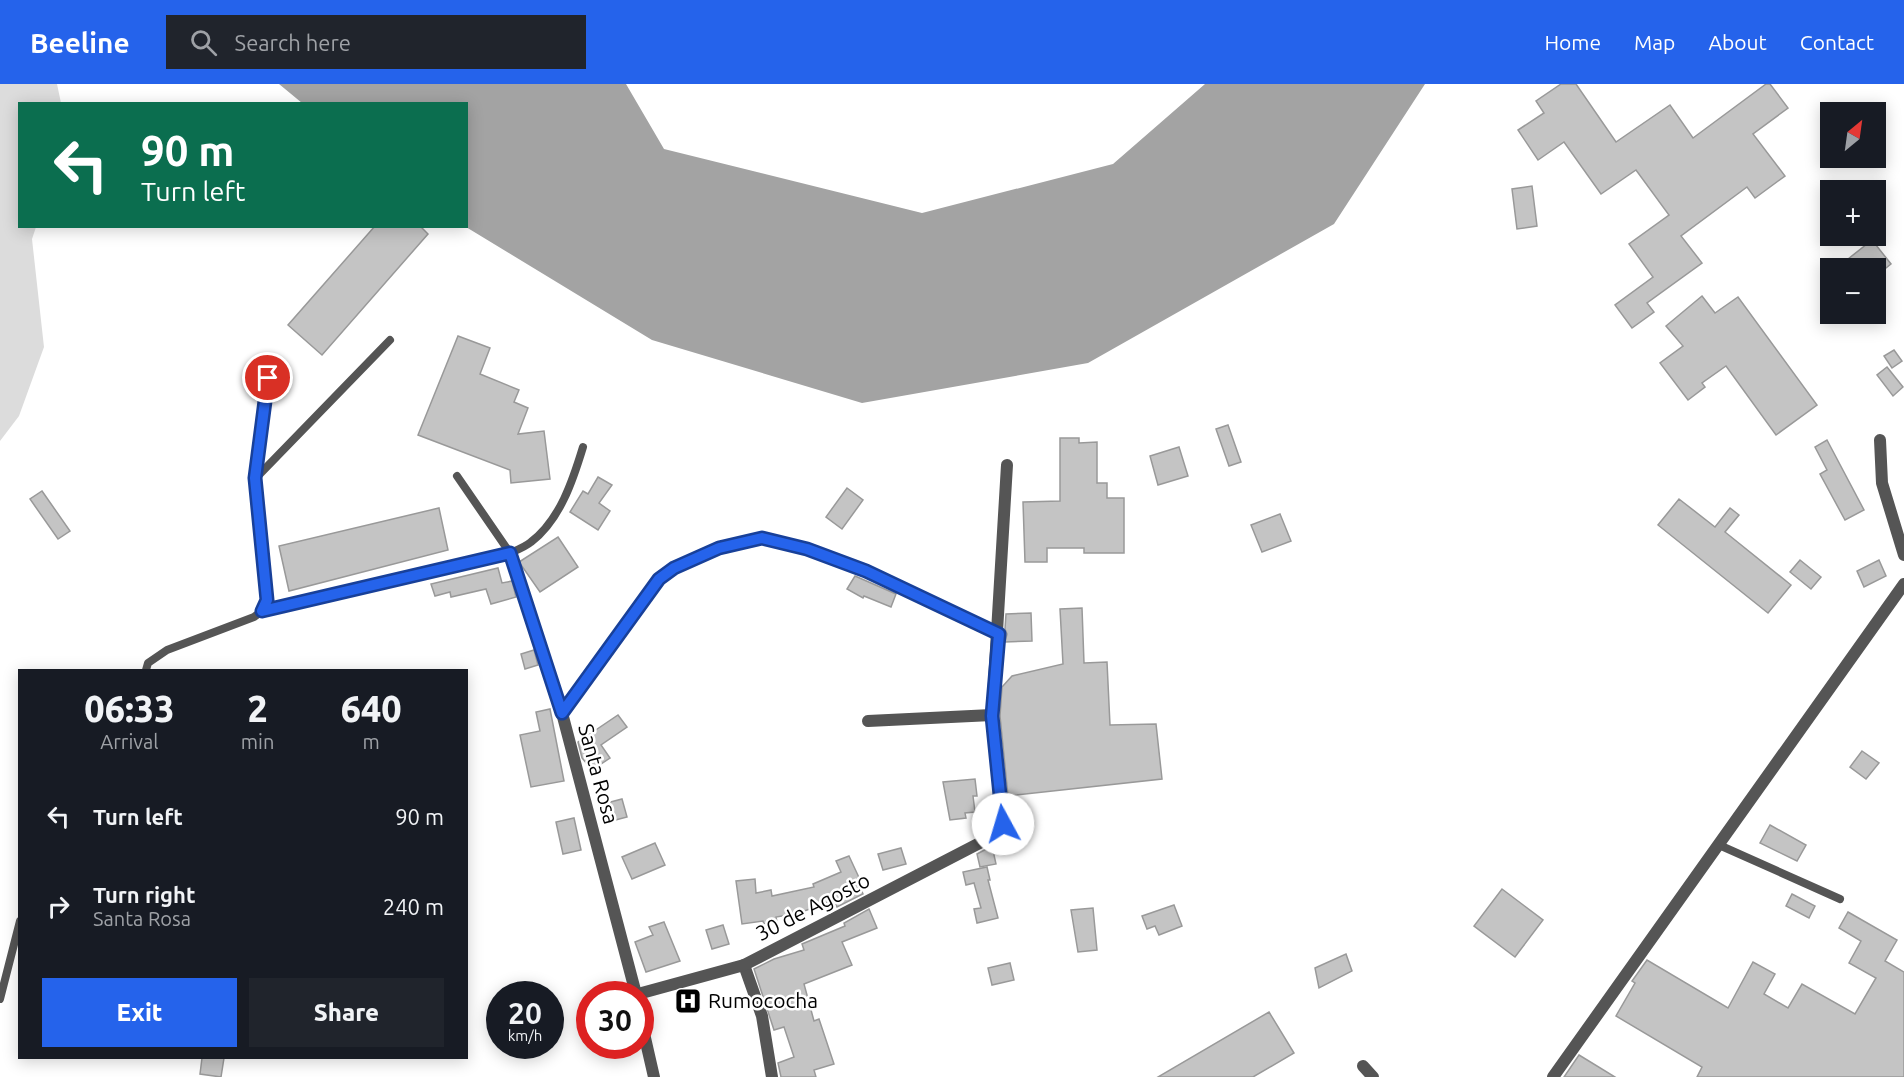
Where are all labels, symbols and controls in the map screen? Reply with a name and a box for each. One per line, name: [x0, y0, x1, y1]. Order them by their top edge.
search box: [166, 15, 586, 69]
icon: search: [187, 26, 220, 59]
text: Beeline: [30, 27, 130, 58]
text: Search here: [235, 30, 351, 55]
text: Home: [1544, 30, 1601, 54]
text: Map: [1634, 30, 1675, 54]
text: About: [1708, 30, 1767, 54]
text: Contact: [1800, 30, 1874, 54]
north arrow: [1820, 102, 1886, 168]
map controls: [1820, 102, 1886, 324]
icon: left: [42, 126, 120, 204]
text: 90 m: [141, 127, 235, 174]
text: Turn left: [141, 176, 245, 206]
button: +: [1820, 180, 1886, 246]
button: −: [1820, 258, 1886, 324]
pin: [242, 352, 293, 403]
icon: arrive: [251, 361, 284, 394]
text: 06:33: [84, 688, 174, 729]
text: 2: [247, 688, 268, 729]
text: 640: [341, 688, 402, 729]
street label: Santa Rosa: [574, 721, 624, 827]
text: Arrival: [100, 730, 159, 753]
text: min: [241, 730, 274, 753]
text: m: [363, 730, 380, 753]
position arrow: [971, 792, 1035, 856]
icon: left: [42, 800, 75, 833]
text: Turn left: [93, 804, 183, 829]
text: 90 m: [395, 804, 444, 829]
street label: 30 de Agosto: [752, 867, 874, 945]
text: Turn right: [93, 882, 195, 907]
icon: right: [42, 890, 75, 923]
text: 240 m: [383, 894, 444, 919]
text: Santa Rosa: [93, 907, 191, 930]
button: Exit: [42, 978, 237, 1047]
button: Share: [249, 978, 444, 1047]
speed limit sign: 30: [576, 981, 654, 1059]
hospital icon: Rumococha: [673, 986, 703, 1016]
place label: Rumococha: [708, 988, 818, 1012]
text: 20: [508, 996, 542, 1030]
text: km/h: [508, 1027, 542, 1044]

